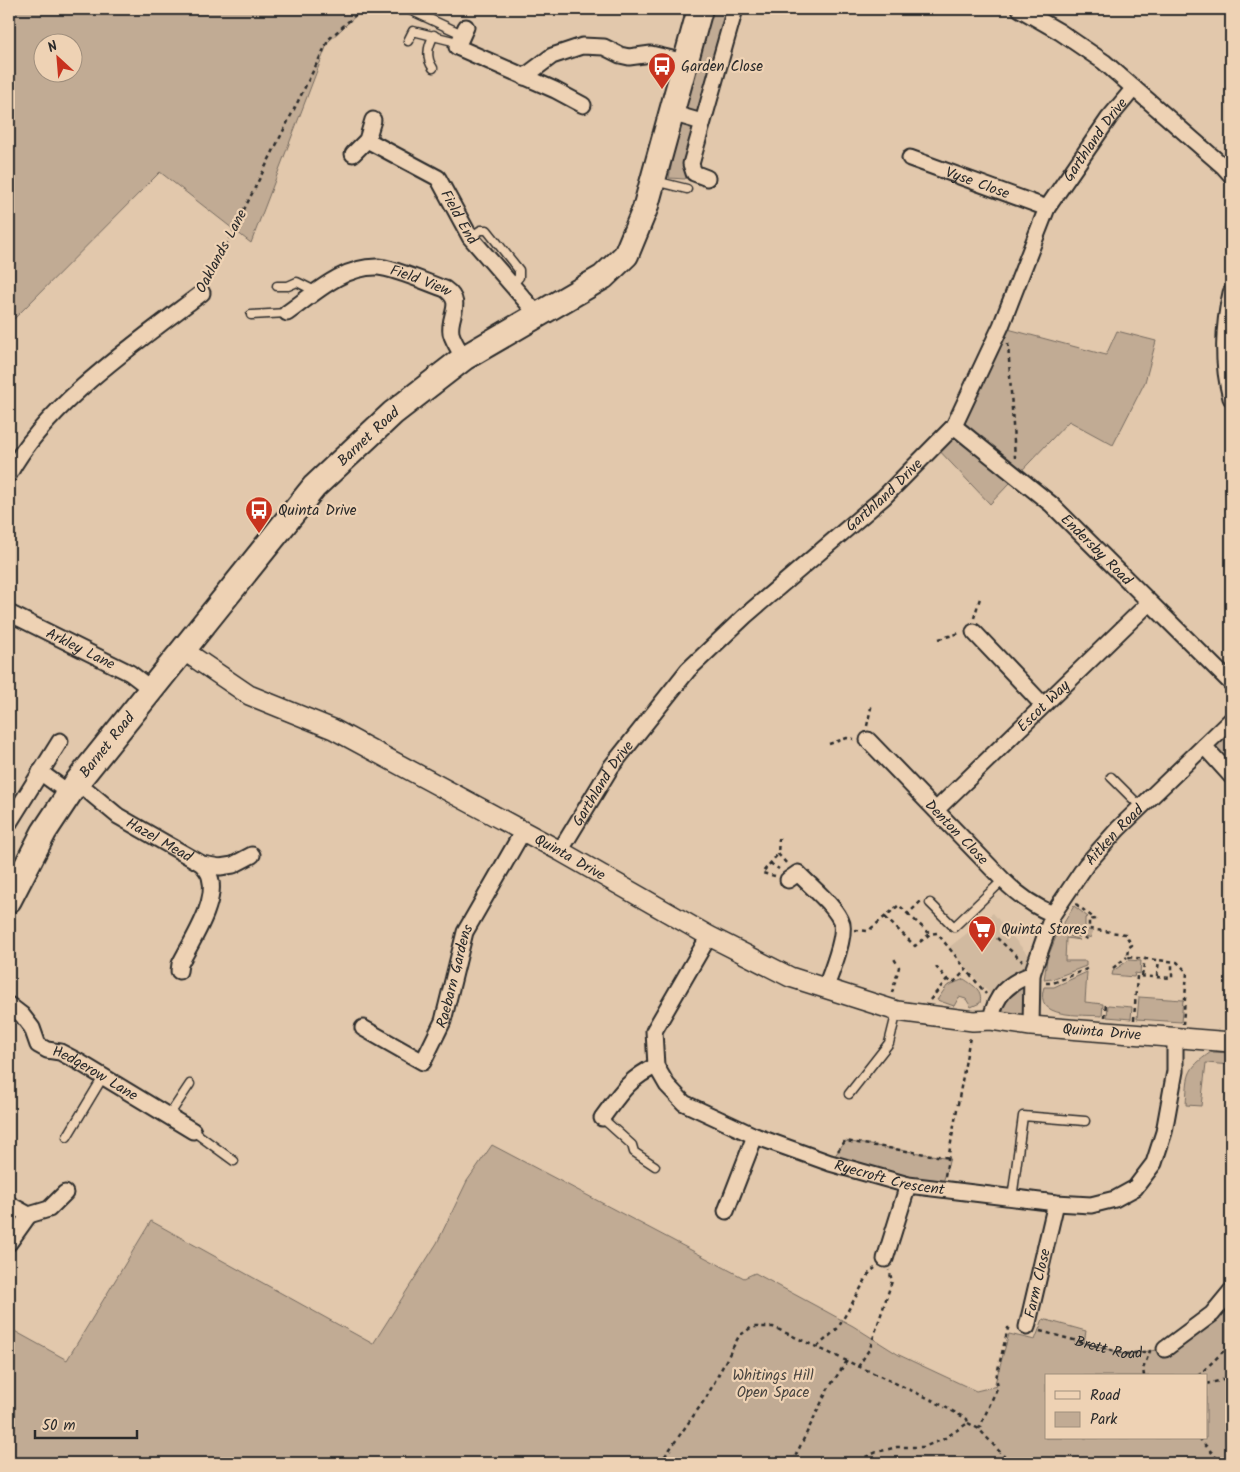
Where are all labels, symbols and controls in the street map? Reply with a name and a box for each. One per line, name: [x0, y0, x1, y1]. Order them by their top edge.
north arrow: [32, 32, 82, 82]
text: N: [44, 35, 62, 59]
bus stop icon: Garden Close: [647, 51, 677, 90]
place label: Garden Close: [681, 55, 763, 79]
street label: Garthland Drive: [1057, 93, 1134, 187]
street label: Vyse Close: [942, 161, 1013, 206]
street label: Field End: [434, 186, 483, 251]
street label: Oaklands Lane: [190, 205, 254, 298]
street label: Field View: [387, 259, 457, 304]
street label: Barnet Road: [332, 401, 405, 473]
street label: Garthland Drive: [840, 453, 929, 538]
bus stop icon: Quinta Drive: [244, 495, 274, 534]
place label: Quinta Drive: [278, 499, 357, 523]
street label: Endersby Road: [1054, 509, 1138, 592]
street label: Arkley Lane: [41, 622, 119, 677]
street label: Escot Way: [1012, 674, 1077, 738]
street label: Barnet Road: [74, 707, 142, 784]
street label: Garthland Drive: [567, 736, 641, 832]
street label: Denton Close: [918, 794, 994, 871]
street label: Aitken Road: [1080, 799, 1150, 871]
street label: Hazel Mead: [121, 812, 197, 869]
street label: Quinta Drive: [530, 828, 610, 888]
supermarket icon: Quinta Stores: [967, 914, 997, 953]
place label: Quinta Stores: [1001, 918, 1088, 942]
street label: Raebarn Gardens: [430, 919, 481, 1033]
street label: Quinta Drive: [1062, 1018, 1142, 1048]
street label: Hedgerow Lane: [51, 1040, 142, 1108]
street label: Ryecroft Crescent: [831, 1154, 946, 1202]
street label: Farm Close: [1019, 1246, 1058, 1320]
street label: Brett Road: [1072, 1330, 1144, 1367]
park label: Whitings Hill Open Space: [732, 1364, 814, 1405]
legend: [1045, 1374, 1208, 1440]
text: Road: [1090, 1384, 1121, 1408]
scale bar: [35, 1407, 138, 1439]
text: Park: [1090, 1408, 1118, 1432]
text: 50 m: [42, 1414, 76, 1438]

